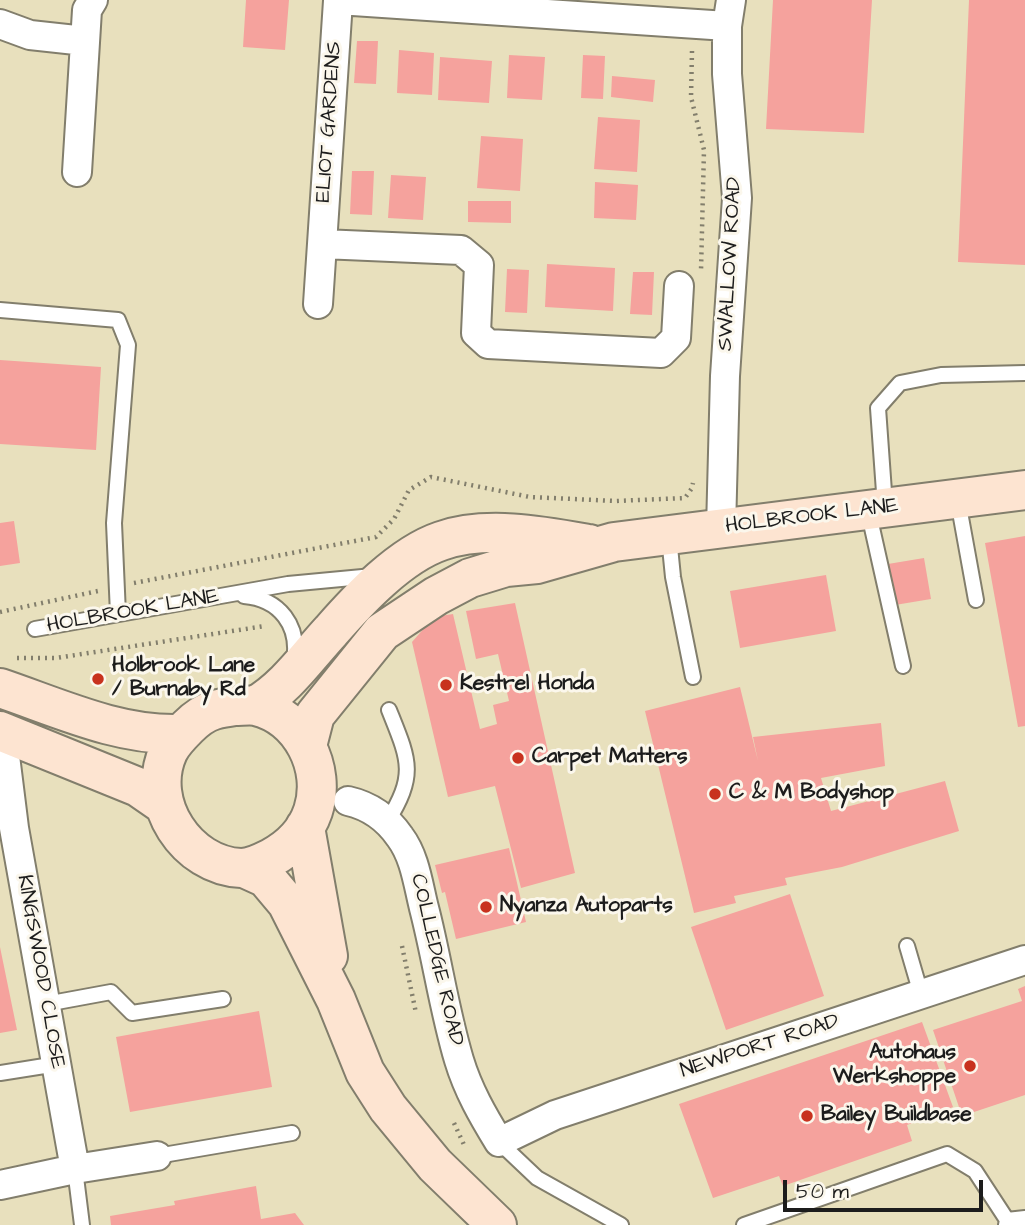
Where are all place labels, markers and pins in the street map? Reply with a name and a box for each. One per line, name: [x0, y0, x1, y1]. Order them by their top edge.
place label: Holbrook Lane / Burnaby Rd: [112, 654, 255, 704]
marker: Holbrook Lane / Burnaby Rd: [90, 671, 106, 687]
place label: Kestrel Honda: [460, 672, 594, 698]
marker: Kestrel Honda: [438, 677, 454, 693]
place label: Carpet Matters: [532, 745, 688, 771]
marker: Carpet Matters: [510, 750, 526, 766]
place label: C & M Bodyshop: [729, 781, 894, 807]
marker: C & M Bodyshop: [707, 786, 723, 802]
place label: Nyanza Autoparts: [500, 894, 673, 920]
marker: Nyanza Autoparts: [478, 899, 494, 915]
place label: Autohaus Werkshoppe: [833, 1041, 956, 1091]
marker: Autohaus Werkshoppe: [962, 1058, 978, 1074]
place label: Bailey Buildbase: [821, 1103, 972, 1129]
marker: Bailey Buildbase: [799, 1108, 815, 1124]

